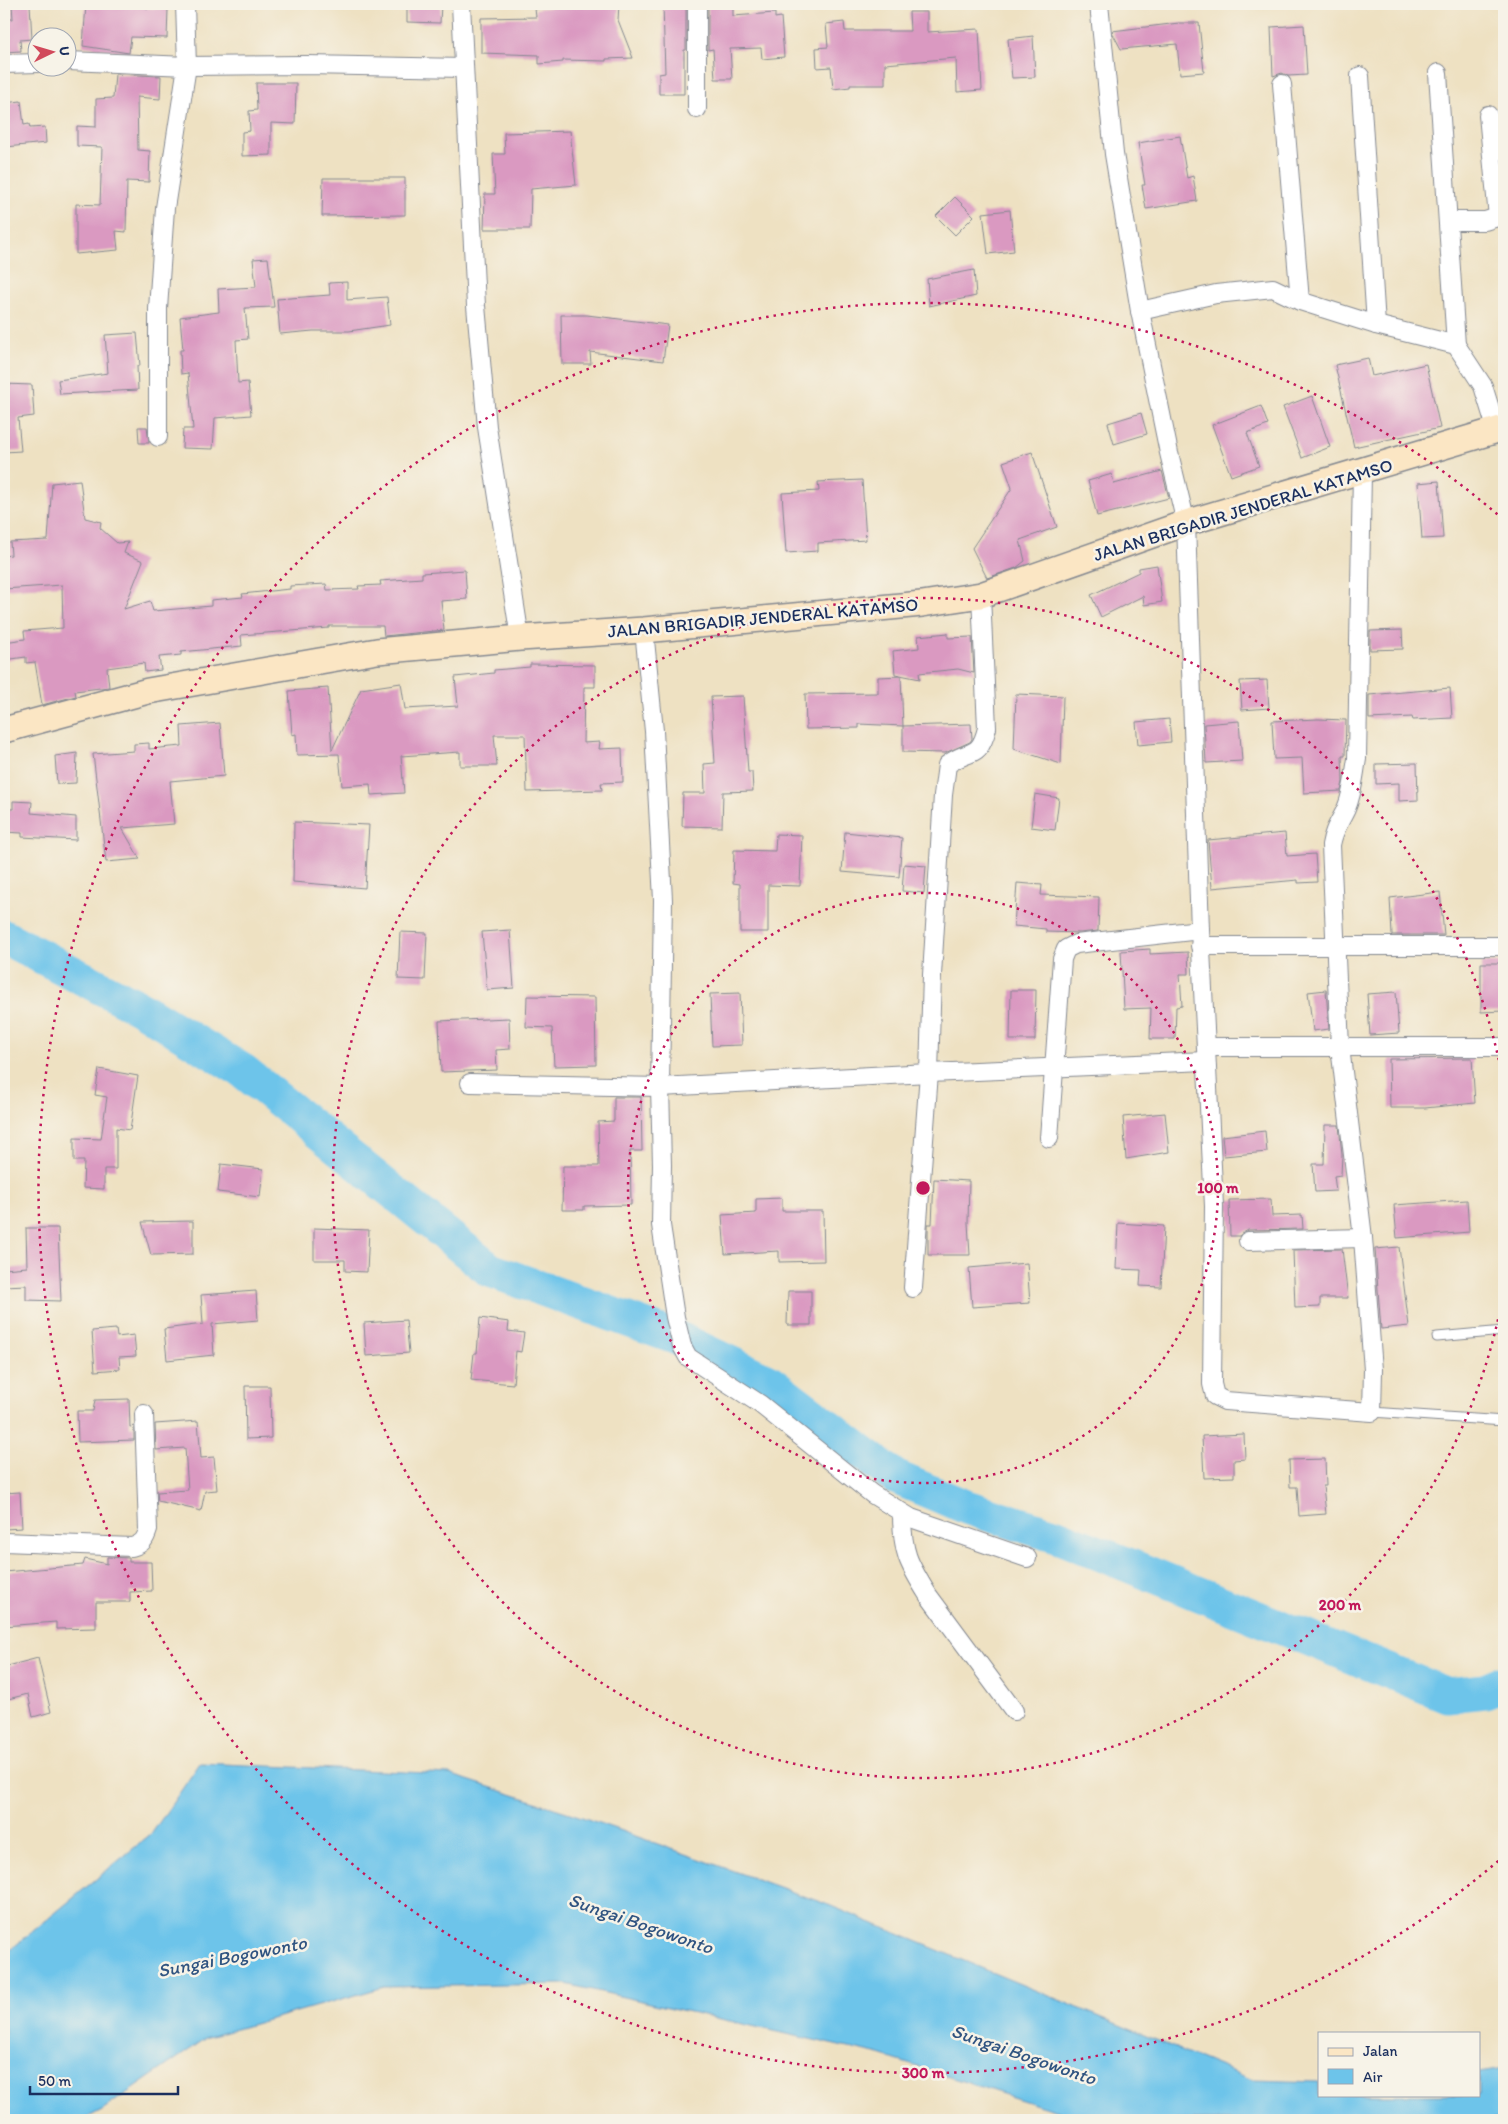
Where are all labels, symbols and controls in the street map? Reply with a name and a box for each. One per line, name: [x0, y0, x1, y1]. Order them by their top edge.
north arrow: [28, 28, 78, 78]
text: U: [56, 46, 73, 56]
street label: JALAN BRIGADIR JENDERAL KATAMSO: [1091, 454, 1395, 566]
street label: JALAN BRIGADIR JENDERAL KATAMSO: [607, 593, 919, 643]
centre of rings: [914, 1179, 932, 1197]
text: 100 m: [1197, 1179, 1239, 1197]
text: 200 m: [1319, 1596, 1362, 1614]
water label: Sungai Bogowonto: [566, 1888, 717, 1959]
water label: Sungai Bogowonto: [156, 1931, 310, 1982]
water label: Sungai Bogowonto: [949, 2019, 1100, 2090]
legend: [1318, 2032, 1480, 2096]
text: Jalan: [1363, 2042, 1397, 2060]
scale bar: [30, 2064, 178, 2096]
text: 300 m: [902, 2064, 945, 2082]
text: Air: [1363, 2068, 1382, 2086]
text: 50 m: [38, 2072, 71, 2090]

